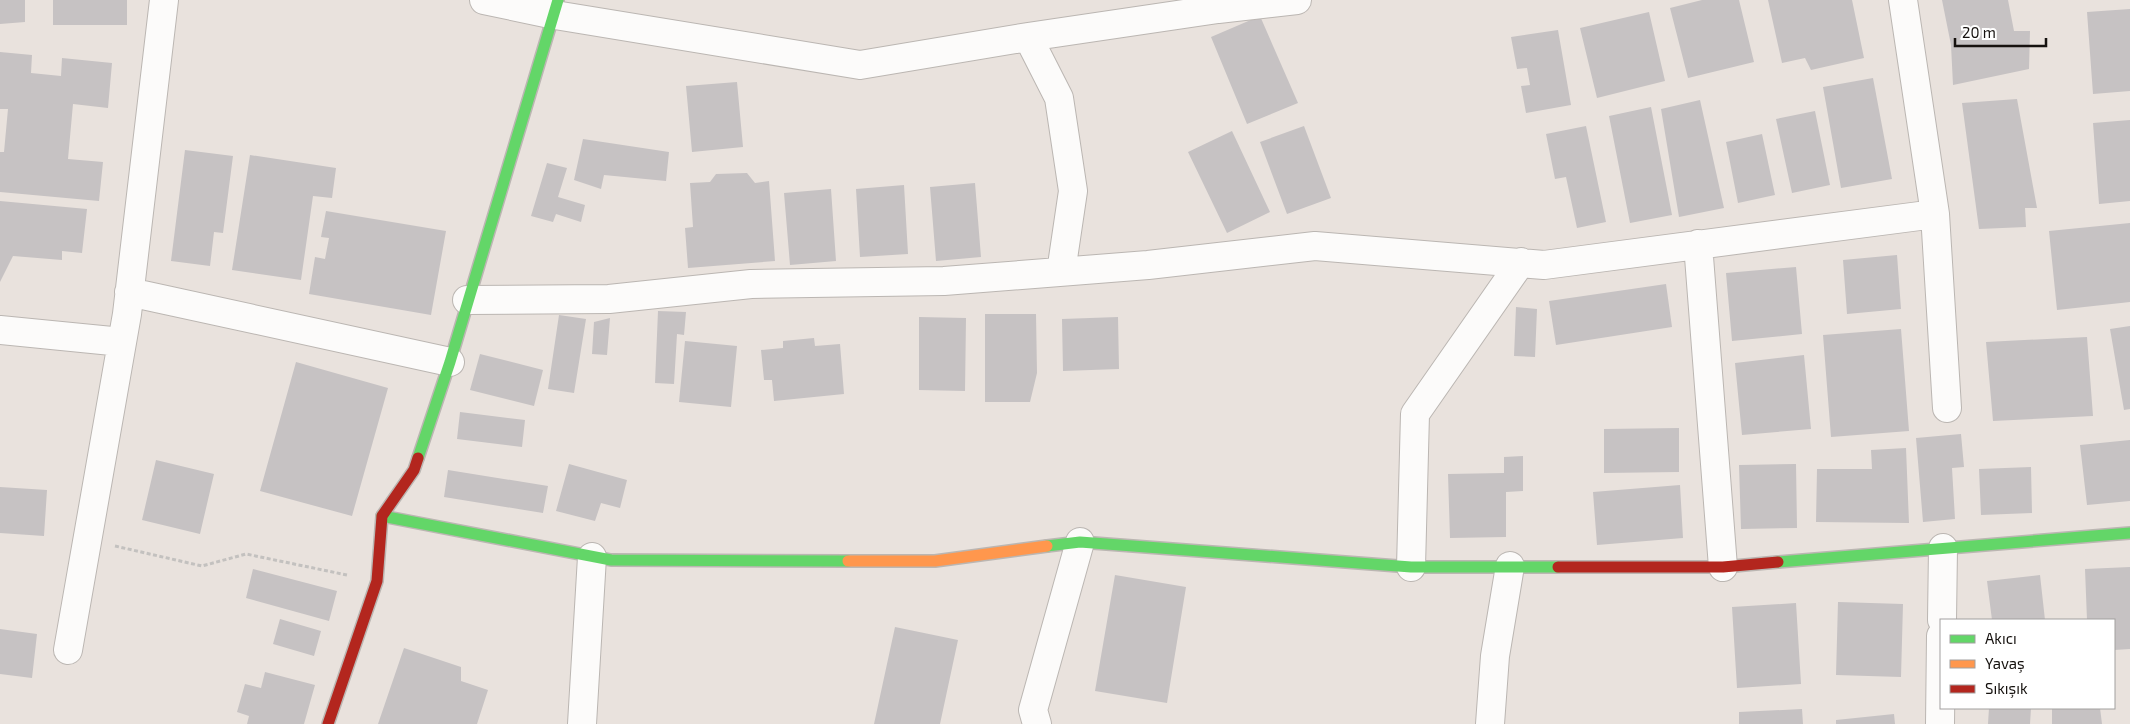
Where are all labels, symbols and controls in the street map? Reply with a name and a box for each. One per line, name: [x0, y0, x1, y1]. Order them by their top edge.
scale bar: [1955, 15, 2046, 47]
text: 20 m: [1962, 23, 1996, 41]
legend: [1940, 619, 2115, 709]
text: Akıcı: [1985, 629, 2017, 647]
text: Yavaş: [1985, 654, 2025, 673]
text: Sıkışık: [1985, 679, 2028, 698]

